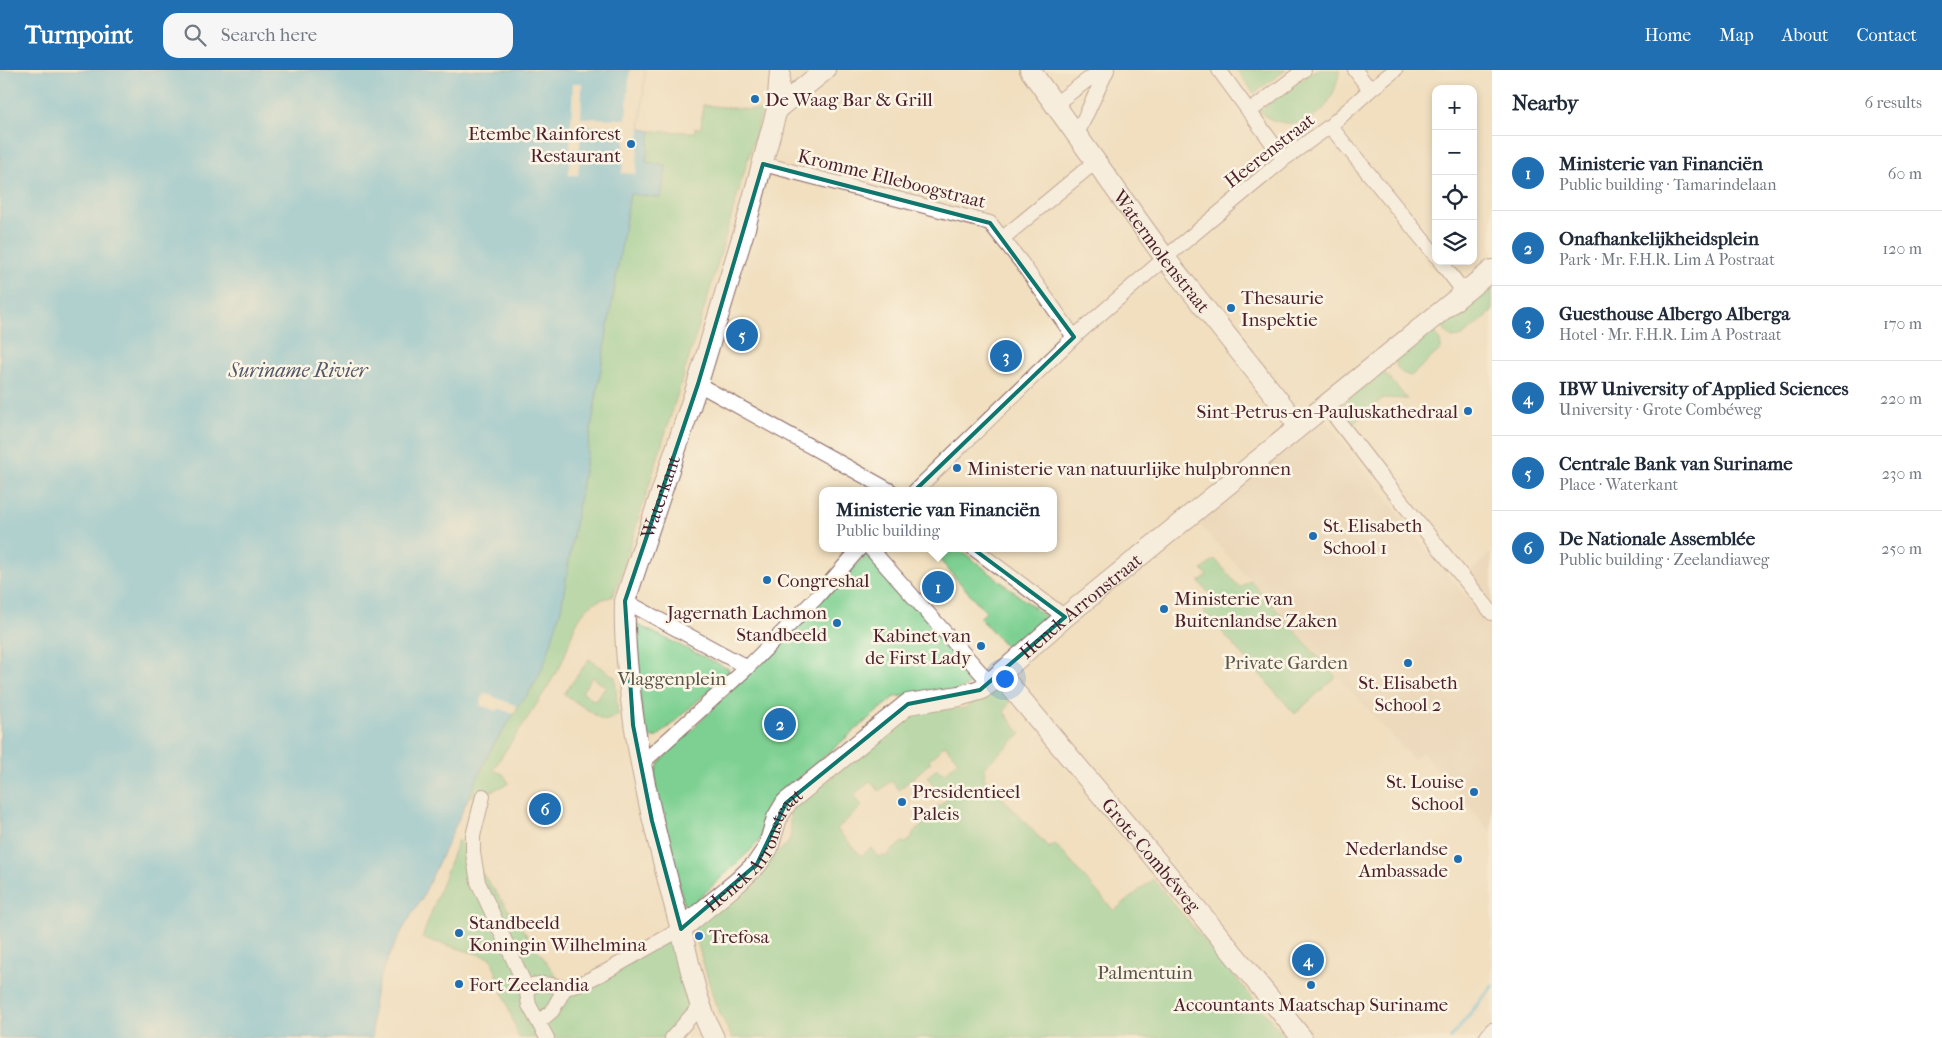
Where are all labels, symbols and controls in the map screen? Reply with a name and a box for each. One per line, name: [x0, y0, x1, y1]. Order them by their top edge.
search box: [163, 13, 513, 58]
text: Turnpoint: [25, 21, 133, 49]
icon: search: [181, 21, 209, 49]
text: Search here: [221, 24, 317, 46]
text: Home: [1644, 25, 1691, 46]
text: Map: [1719, 25, 1754, 46]
text: About: [1782, 25, 1828, 46]
text: Contact: [1856, 25, 1917, 46]
map controls: [1432, 85, 1477, 265]
button: +: [1432, 85, 1477, 130]
place label: De Waag Bar & Grill: [765, 89, 933, 111]
text: Nearby: [1512, 91, 1578, 115]
marker: De Waag Bar & Grill: [749, 93, 761, 105]
text: 6 results: [1864, 93, 1922, 112]
street label: Heerenstraat: [1220, 109, 1319, 193]
place label: Etembe Rainforest Restaurant: [468, 123, 621, 167]
button: −: [1432, 130, 1477, 175]
marker: Etembe Rainforest Restaurant: [625, 138, 637, 150]
street label: Kromme Elleboogstraat: [795, 145, 988, 213]
text: Ministerie van Financiën: [1559, 153, 1763, 175]
text: 1: [1525, 164, 1531, 183]
text: 60 m: [1888, 164, 1922, 183]
button: locate: [1432, 175, 1477, 220]
text: Public building · Tamarindelaan: [1559, 175, 1776, 194]
street label: Watermolenstraat: [1107, 185, 1214, 317]
button: layers: [1432, 220, 1477, 265]
text: Onafhankelijkheidsplein: [1559, 228, 1759, 250]
text: 2: [1524, 239, 1532, 258]
text: 120 m: [1883, 239, 1922, 258]
text: Park · Mr. F.H.R. Lim A Postraat: [1559, 250, 1775, 269]
place label: Thesaurie Inspektie: [1241, 287, 1324, 331]
marker: Thesaurie Inspektie: [1225, 302, 1237, 314]
text: Guesthouse Albergo Alberga: [1559, 303, 1790, 325]
text: 3: [1525, 314, 1531, 333]
text: 170 m: [1883, 314, 1922, 333]
pin: 5: [726, 316, 758, 354]
text: Hotel · Mr. F.H.R. Lim A Postraat: [1559, 325, 1782, 344]
pin: 3: [990, 337, 1022, 375]
water label: Suriname Rivier: [227, 359, 370, 382]
text: IBW University of Applied Sciences: [1559, 378, 1848, 400]
text: 4: [1523, 389, 1533, 408]
text: 220 m: [1880, 389, 1922, 408]
text: University · Grote Combéweg: [1559, 400, 1762, 419]
place label: Sint-Petrus-en-Pauluskathedraal: [1196, 401, 1458, 423]
marker: Sint-Petrus-en-Pauluskathedraal: [1462, 405, 1474, 417]
street label: Waterkant: [636, 452, 685, 543]
text: Centrale Bank van Suriname: [1559, 453, 1793, 475]
place label: Ministerie van natuurlijke hulpbronnen: [967, 458, 1291, 480]
marker: Ministerie van natuurlijke hulpbronnen: [951, 462, 963, 474]
text: 5: [1525, 464, 1531, 483]
text: 230 m: [1882, 464, 1922, 483]
text: Place · Waterkant: [1559, 475, 1678, 494]
popup: [819, 487, 1057, 552]
text: Ministerie van Financiën: [836, 499, 1040, 521]
place label: St. Elisabeth School 1: [1323, 515, 1423, 559]
text: Public building: [836, 521, 940, 540]
text: De Nationale Assemblée: [1559, 528, 1755, 550]
marker: St. Elisabeth School 1: [1307, 530, 1319, 542]
text: 6: [1524, 539, 1532, 558]
text: 250 m: [1881, 539, 1922, 558]
street label: Henck Arronstraat: [1015, 549, 1147, 664]
text: Public building · Zeelandiaweg: [1559, 550, 1769, 569]
pin: 1: [922, 568, 954, 606]
place label: Congreshal: [777, 570, 870, 592]
marker: Congreshal: [761, 574, 773, 586]
place label: Ministerie van Buitenlandse Zaken: [1174, 588, 1337, 632]
place label: Jagernath Lachmon Standbeeld: [665, 602, 828, 646]
marker: Ministerie van Buitenlandse Zaken: [1158, 603, 1170, 615]
marker: Jagernath Lachmon Standbeeld: [831, 617, 843, 629]
place label: Kabinet van de First Lady: [865, 625, 972, 669]
marker: Kabinet van de First Lady: [975, 640, 987, 652]
park label: Private Garden: [1224, 652, 1348, 674]
marker: St. Elisabeth School 2: [1402, 657, 1414, 669]
your location: [992, 666, 1018, 692]
park label: Vlaggenplein: [617, 668, 726, 690]
place label: St. Elisabeth School 2: [1358, 672, 1458, 716]
pin: 2: [764, 705, 796, 743]
place label: St. Louise School: [1386, 771, 1464, 815]
place label: Presidentieel Paleis: [912, 781, 1020, 825]
street label: Henck Arronstraat: [701, 784, 808, 917]
marker: St. Louise School: [1468, 786, 1480, 798]
pin: 6: [529, 790, 561, 828]
street label: Grote Combéweg: [1097, 794, 1205, 918]
marker: Presidentieel Paleis: [896, 796, 908, 808]
place label: Nederlandse Ambassade: [1345, 838, 1448, 882]
marker: Nederlandse Ambassade: [1452, 853, 1464, 865]
place label: Standbeeld Koningin Wilhelmina: [469, 912, 647, 956]
place label: Trefosa: [709, 926, 769, 948]
marker: Standbeeld Koningin Wilhelmina: [453, 927, 465, 939]
marker: Trefosa: [693, 930, 705, 942]
pin: 4: [1292, 941, 1324, 979]
park label: Palmentuin: [1097, 962, 1193, 984]
place label: Fort Zeelandia: [469, 974, 589, 996]
marker: Fort Zeelandia: [453, 978, 465, 990]
marker: Accountants Maatschap Suriname: [1305, 979, 1317, 991]
place label: Accountants Maatschap Suriname: [1173, 994, 1448, 1016]

